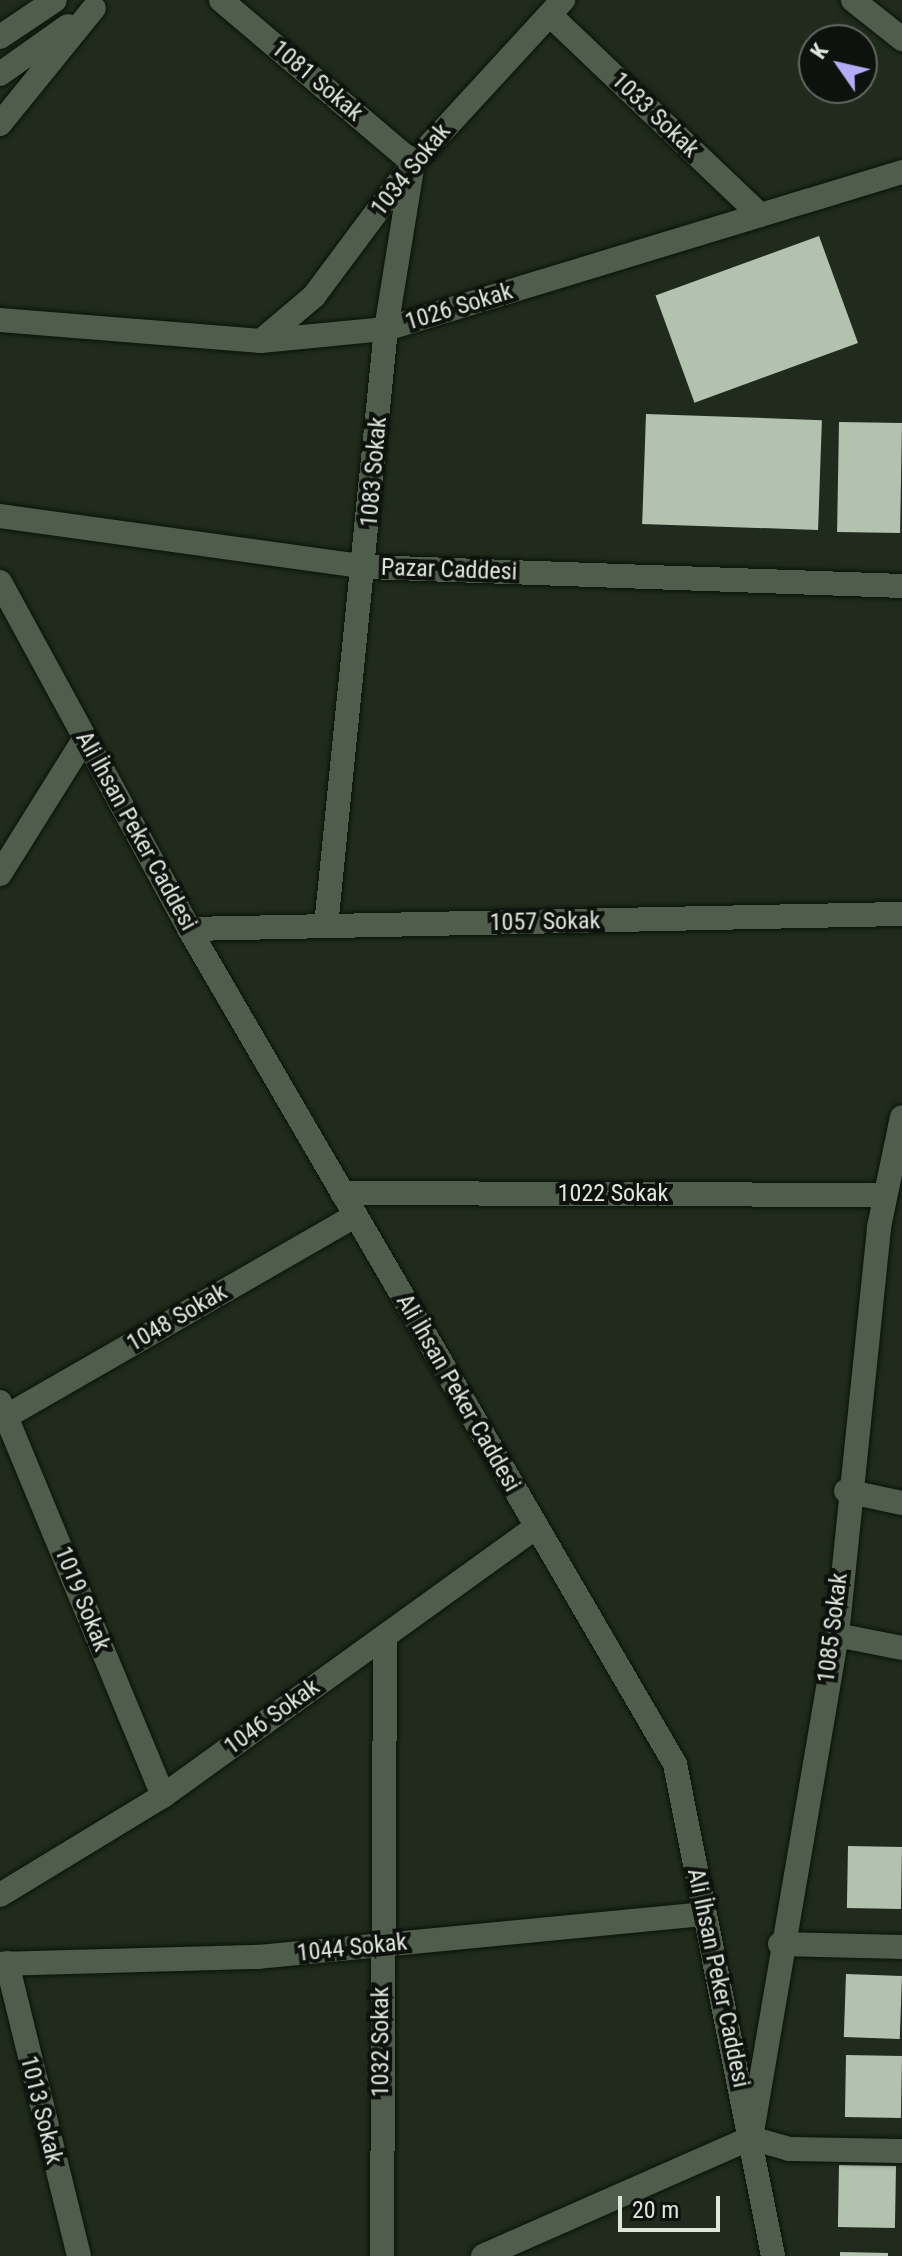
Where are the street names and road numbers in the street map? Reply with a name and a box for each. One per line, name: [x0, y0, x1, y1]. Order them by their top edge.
street label: 1081 Sokak: [265, 34, 369, 128]
street label: 1033 Sokak: [605, 66, 705, 164]
street label: 1034 Sokak: [365, 118, 457, 222]
street label: 1026 Sokak: [402, 277, 516, 337]
street label: 1083 Sokak: [355, 416, 393, 528]
street label: Pazar Caddesi: [380, 553, 518, 587]
street label: Ali İhsan Peker Caddesi: [69, 726, 203, 936]
street label: 1057 Sokak: [489, 907, 601, 937]
street label: 1022 Sokak: [558, 1180, 668, 1208]
street label: 1048 Sokak: [122, 1278, 232, 1358]
street label: Ali İhsan Peker Caddesi: [390, 1289, 526, 1497]
street label: 1019 Sokak: [48, 1542, 116, 1656]
street label: 1085 Sokak: [812, 1571, 854, 1685]
street label: 1046 Sokak: [219, 1673, 325, 1761]
street label: Ali İhsan Peker Caddesi: [681, 1866, 755, 2090]
street label: 1044 Sokak: [296, 1928, 408, 1968]
street label: 1032 Sokak: [367, 1987, 395, 2097]
street label: 1013 Sokak: [14, 2053, 68, 2167]

